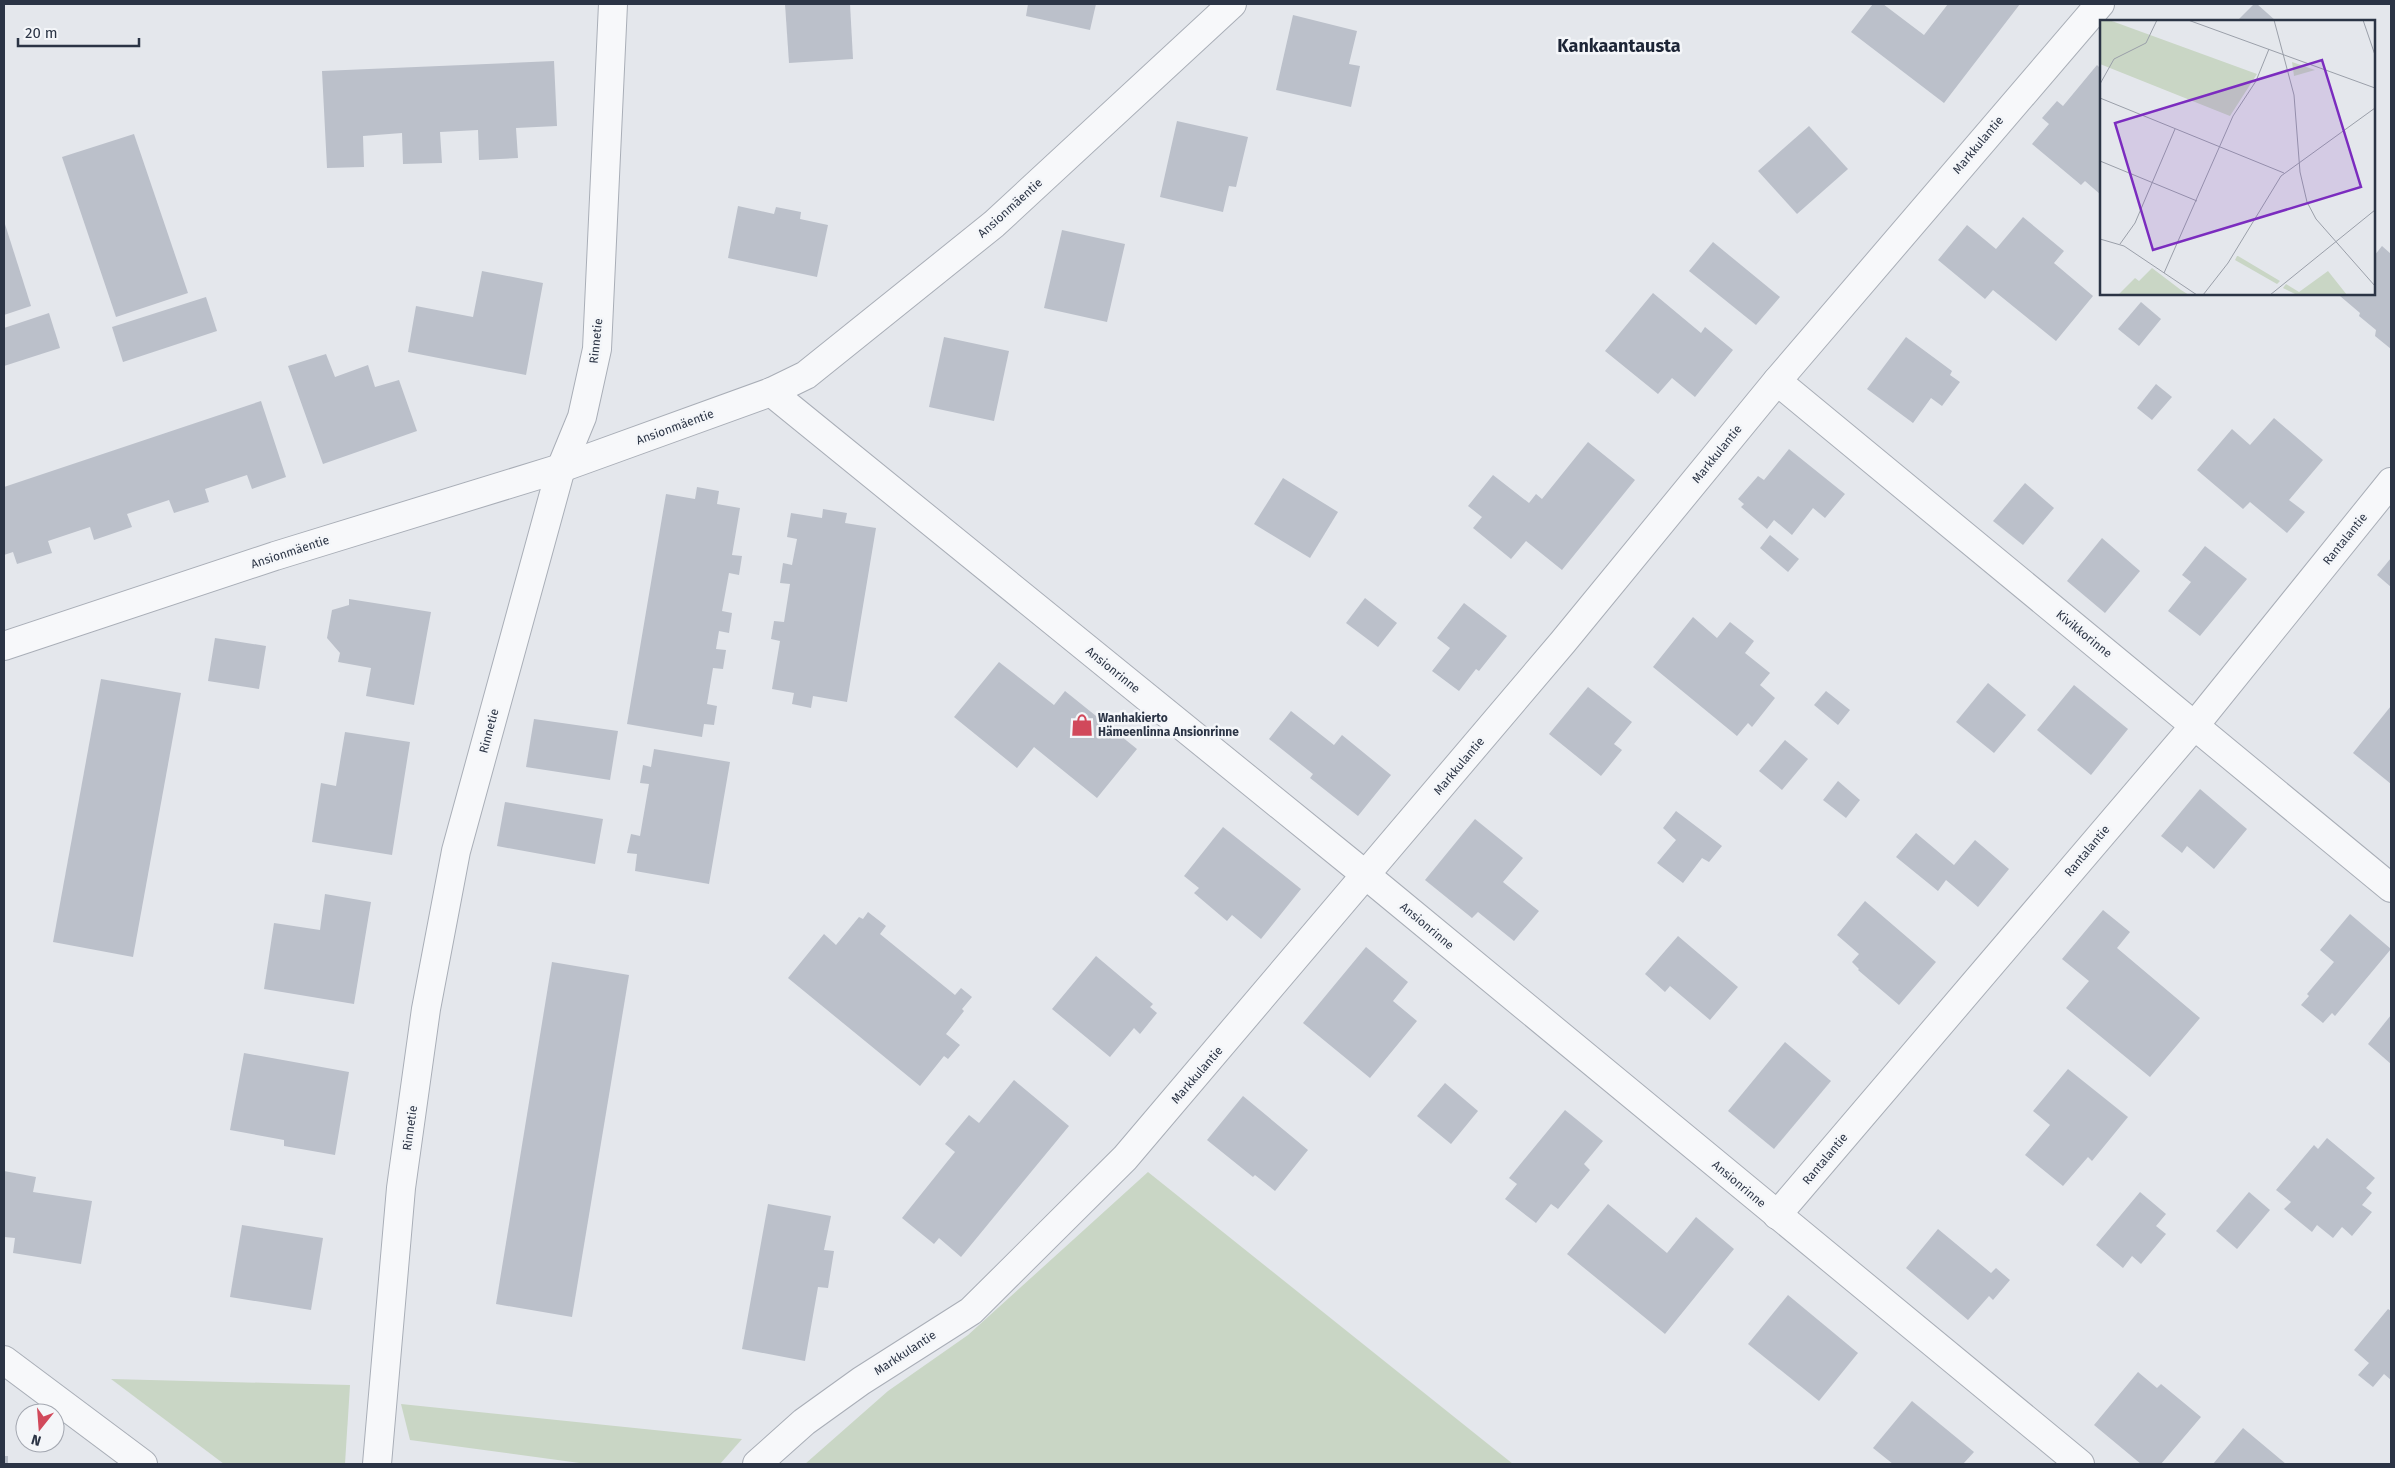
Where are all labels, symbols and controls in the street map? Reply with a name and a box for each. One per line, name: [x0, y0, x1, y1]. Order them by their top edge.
scale bar: [18, 15, 139, 47]
inset map: [2100, 20, 2375, 295]
text: 20 m: [25, 24, 58, 42]
district label: Kankaantausta: [1557, 35, 1681, 57]
street label: Markkulantie: [1950, 113, 2006, 177]
street label: Ansionmäentie: [975, 176, 1045, 240]
street label: Rinnetie: [587, 318, 605, 364]
street label: Ansionmäentie: [634, 406, 716, 448]
street label: Markkulantie: [1689, 422, 1745, 486]
street label: Rantalantie: [2320, 510, 2370, 568]
street label: Ansionmäentie: [249, 533, 331, 571]
street label: Kivikkorinne: [2053, 607, 2115, 661]
street label: Ansionrinne: [1083, 644, 1143, 696]
street label: Rinnetie: [476, 707, 502, 755]
place label: Wanhakierto Hämeenlinna Ansionrinne: [1098, 711, 1239, 739]
shop icon: Wanhakierto Hämeenlinna Ansionrinne: [1069, 712, 1095, 738]
street label: Markkulantie: [1431, 734, 1487, 798]
street label: Rantalantie: [2062, 823, 2112, 879]
street label: Ansionrinne: [1397, 900, 1457, 952]
street label: Markkulantie: [1168, 1044, 1226, 1106]
street label: Rinnetie: [400, 1104, 420, 1152]
street label: Rantalantie: [1800, 1131, 1850, 1187]
street label: Ansionrinne: [1709, 1158, 1769, 1210]
street label: Markkulantie: [871, 1328, 939, 1378]
north arrow: [15, 1403, 65, 1453]
text: N: [29, 1430, 43, 1449]

